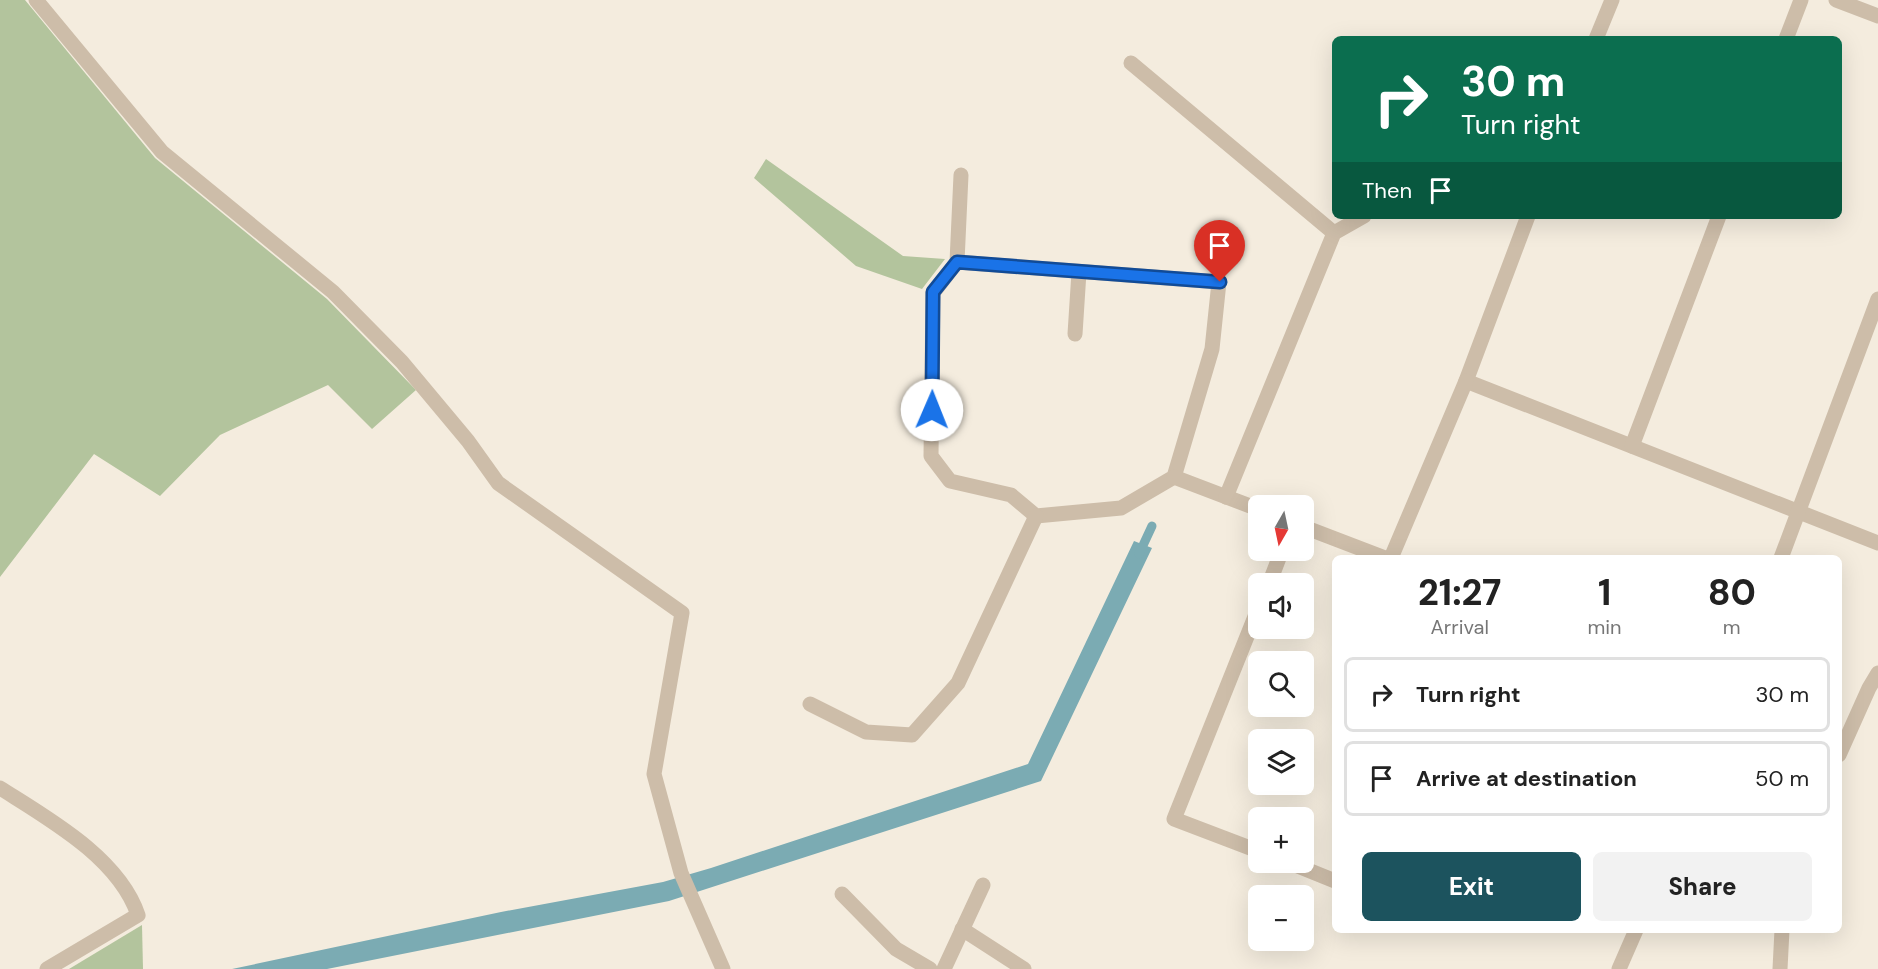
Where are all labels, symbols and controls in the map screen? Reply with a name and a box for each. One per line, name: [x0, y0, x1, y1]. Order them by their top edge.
text: 30 m: [1461, 54, 1565, 109]
icon: right: [1362, 60, 1440, 138]
text: Turn right: [1461, 107, 1581, 142]
icon: arrive: [1424, 174, 1457, 207]
text: Then: [1362, 176, 1412, 205]
pin: [1194, 220, 1245, 282]
icon: arrive: [1203, 229, 1236, 262]
position arrow: [900, 378, 964, 442]
north arrow: [1248, 495, 1314, 561]
map controls: [1248, 495, 1314, 951]
text: 21:27: [1418, 569, 1501, 616]
text: 1: [1598, 569, 1611, 616]
text: 80: [1708, 569, 1756, 616]
button: sound: [1248, 573, 1314, 639]
text: Arrival: [1431, 614, 1489, 640]
text: min: [1587, 614, 1622, 640]
text: m: [1723, 614, 1741, 640]
button: search: [1248, 651, 1314, 717]
icon: right: [1365, 678, 1398, 711]
text: Turn right: [1416, 680, 1521, 709]
text: 30 m: [1755, 680, 1809, 709]
button: layers: [1248, 729, 1314, 795]
icon: arrive: [1365, 762, 1398, 795]
text: Arrive at destination: [1416, 764, 1637, 793]
text: 50 m: [1755, 764, 1809, 793]
button: +: [1248, 807, 1314, 873]
button: Exit: [1362, 852, 1581, 921]
button: Share: [1593, 852, 1812, 921]
button: −: [1248, 885, 1314, 951]

